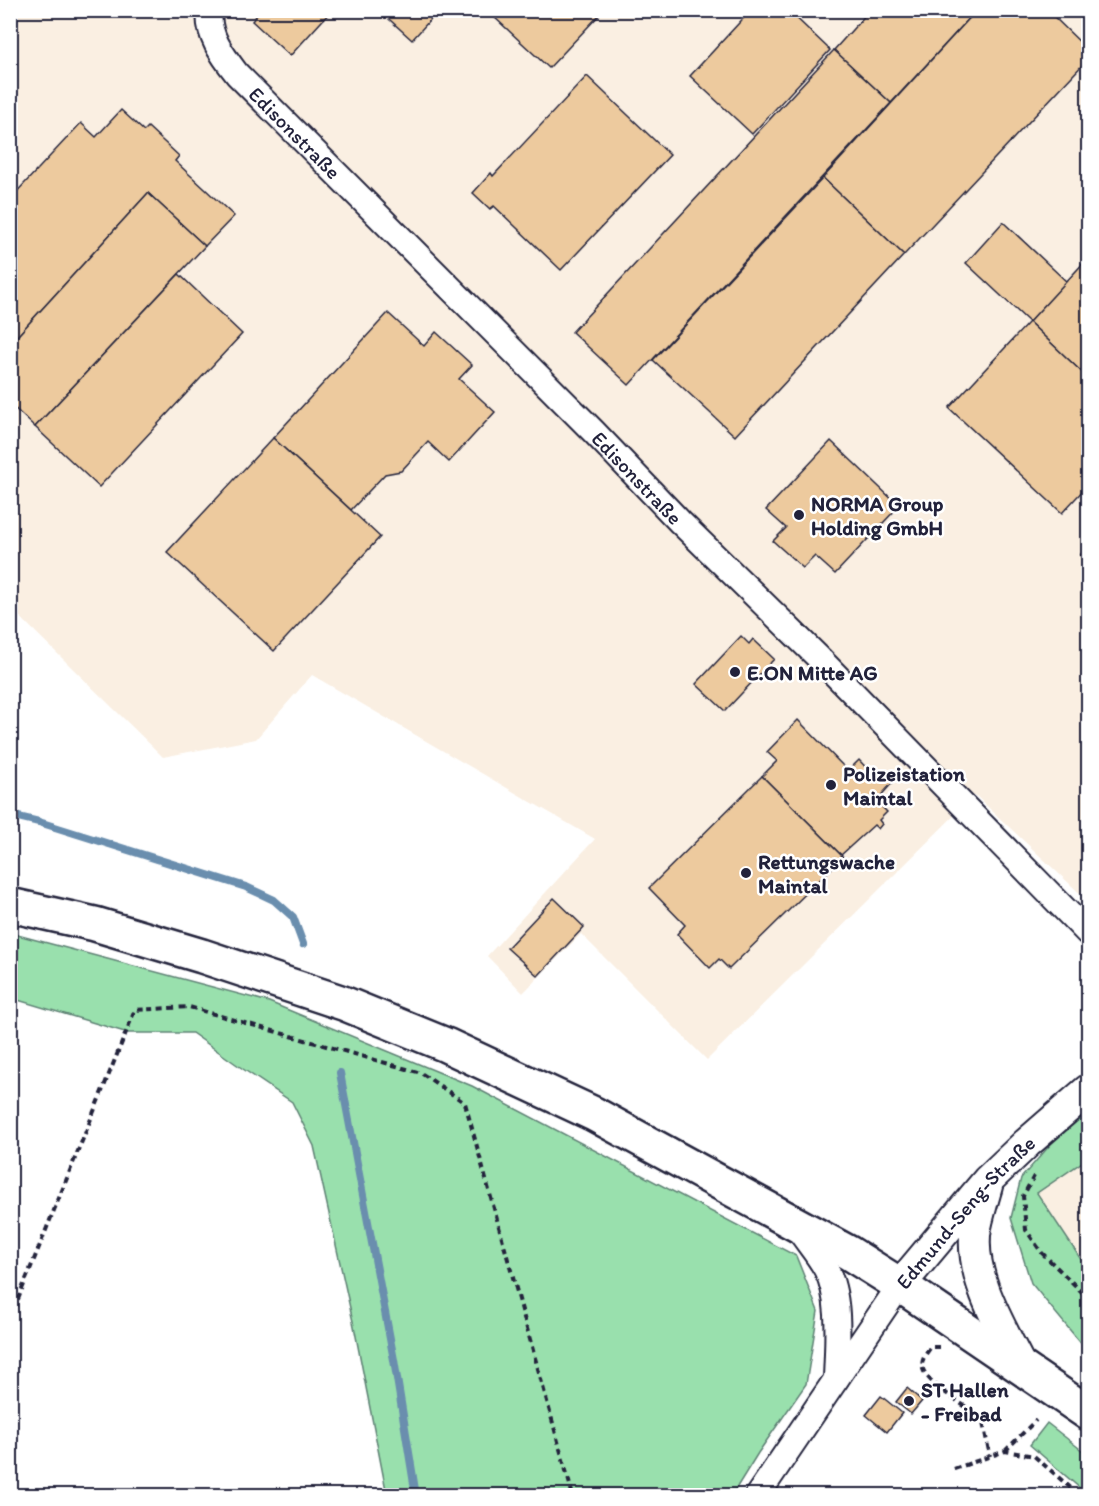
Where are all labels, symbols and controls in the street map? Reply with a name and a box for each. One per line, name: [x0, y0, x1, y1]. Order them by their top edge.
street label: Edisonstraße: [244, 81, 346, 184]
street label: Edisonstraße: [587, 425, 688, 529]
place label: NORMA Group Holding GmbH: [811, 491, 943, 541]
marker: NORMA Group Holding GmbH: [792, 508, 806, 522]
place label: E.ON Mitte AG: [747, 660, 878, 685]
marker: E.ON Mitte AG: [728, 665, 742, 679]
place label: Polizeistation Maintal: [843, 761, 965, 810]
marker: Polizeistation Maintal: [824, 778, 838, 792]
place label: Rettungswache Maintal: [758, 849, 895, 898]
marker: Rettungswache Maintal: [739, 866, 753, 880]
street label: Edmund-Seng-Straße: [890, 1130, 1040, 1294]
place label: ST Hallen - Freibad: [921, 1377, 1009, 1426]
marker: ST Hallen - Freibad: [902, 1394, 916, 1408]

